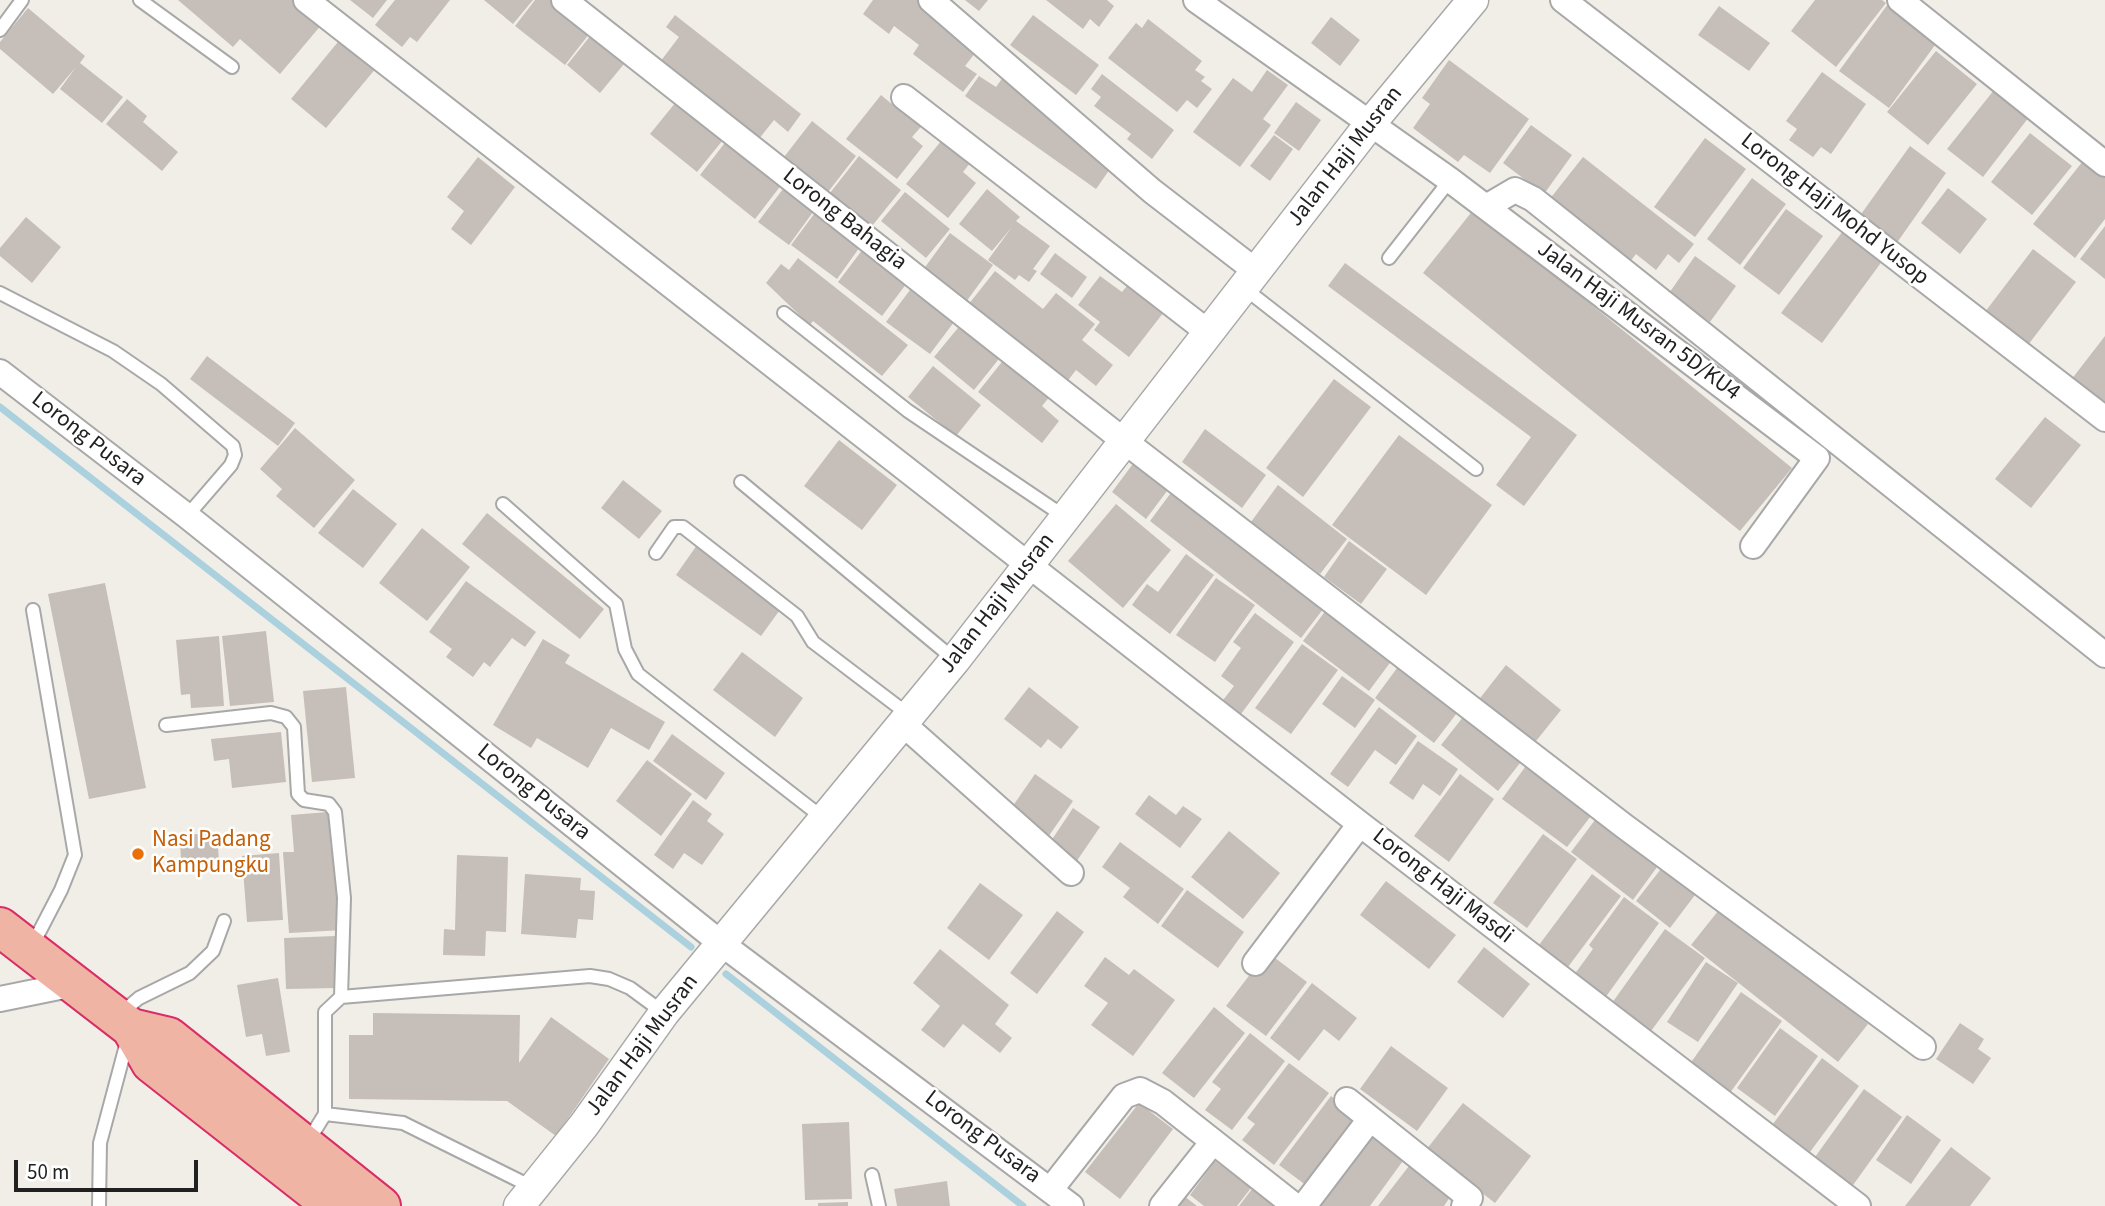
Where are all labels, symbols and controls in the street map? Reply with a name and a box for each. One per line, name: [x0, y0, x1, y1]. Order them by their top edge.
street label: Jalan Haji Musran: [1283, 81, 1409, 233]
street label: Lorong Haji Mohd Yusop: [1734, 128, 1934, 292]
street label: Lorong Bahagia: [776, 163, 912, 277]
street label: Jalan Haji Musran 5D/KU4: [1531, 237, 1745, 407]
street label: Lorong Pusara: [25, 387, 151, 493]
street label: Jalan Haji Musran: [935, 528, 1061, 680]
street label: Lorong Pusara: [471, 739, 595, 847]
street label: Lorong Haji Masdi: [1366, 823, 1518, 951]
place label: Nasi Padang Kampungku: [152, 827, 271, 881]
marker: Nasi Padang Kampungku: [130, 846, 146, 862]
street label: Jalan Haji Musran: [581, 970, 705, 1122]
street label: Lorong Pusara: [919, 1085, 1045, 1191]
scale bar: [18, 1146, 201, 1190]
text: 50 m: [27, 1157, 69, 1187]

